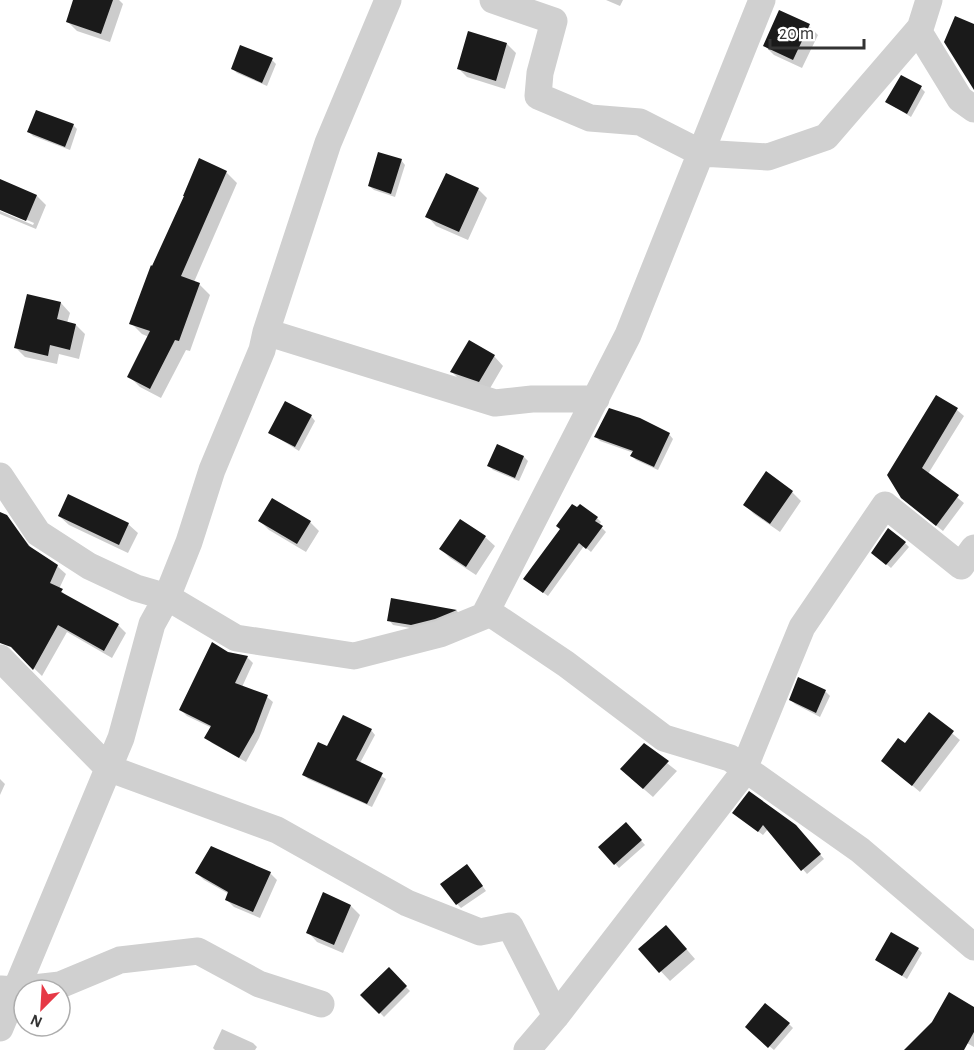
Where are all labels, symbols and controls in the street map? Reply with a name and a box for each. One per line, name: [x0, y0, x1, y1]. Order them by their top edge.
scale bar: [770, 12, 864, 50]
text: 20 m: [779, 25, 814, 43]
north arrow: [12, 978, 72, 1038]
text: N: [28, 1011, 45, 1030]

